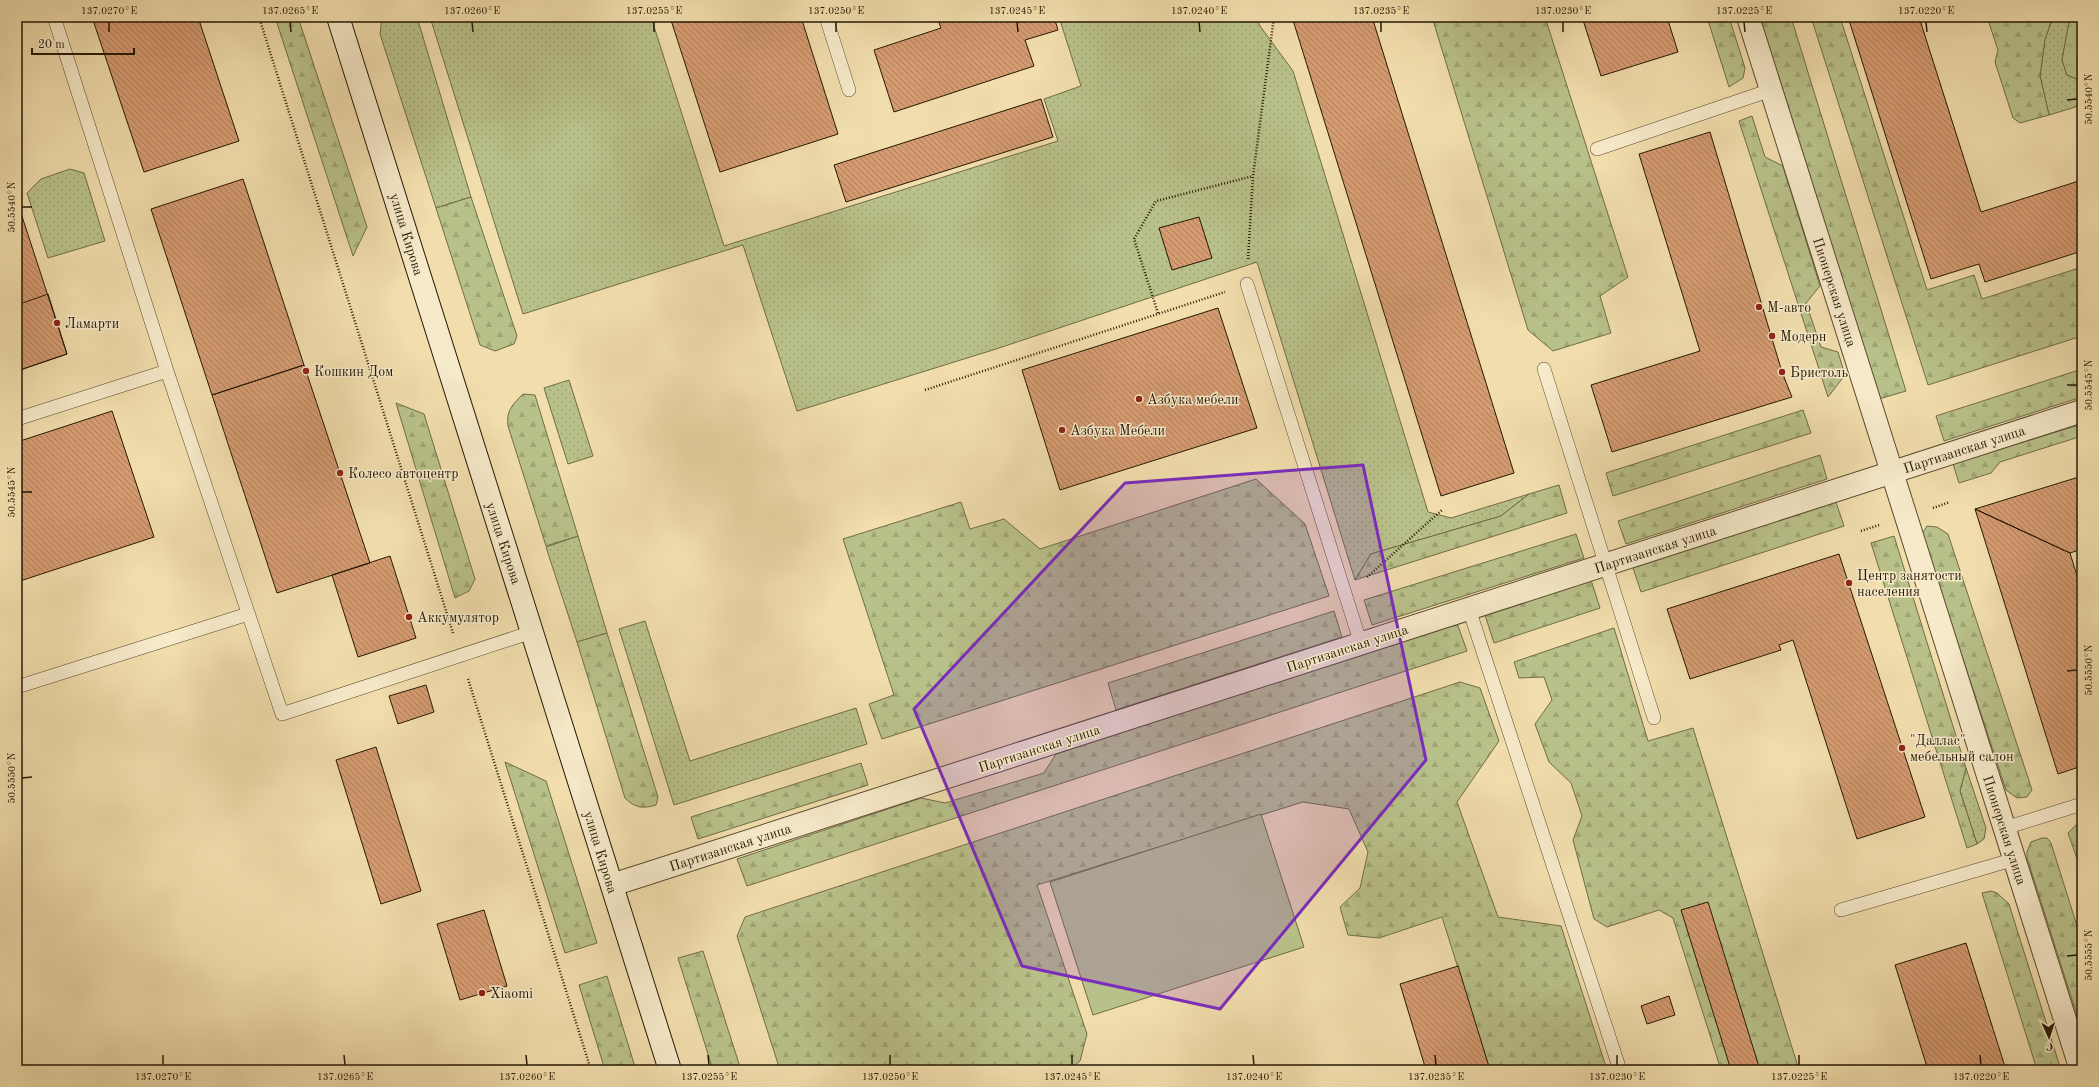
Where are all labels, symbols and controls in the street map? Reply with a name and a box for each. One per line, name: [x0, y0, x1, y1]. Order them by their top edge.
text: 137.0270°E: [81, 6, 137, 16]
text: 137.0265°E: [262, 6, 318, 16]
text: 137.0260°E: [444, 6, 500, 16]
text: 137.0255°E: [626, 6, 682, 16]
text: 137.0250°E: [808, 6, 864, 16]
text: 137.0245°E: [989, 6, 1045, 16]
text: 137.0240°E: [1171, 6, 1227, 16]
text: 137.0235°E: [1353, 6, 1409, 16]
text: 137.0230°E: [1535, 6, 1591, 16]
text: 137.0225°E: [1716, 6, 1772, 16]
text: 137.0220°E: [1898, 6, 1954, 16]
scale bar: [32, 30, 134, 56]
text: 20 m: [38, 39, 65, 51]
text: 50.5540°N: [2084, 73, 2094, 125]
text: 50.5540°N: [7, 181, 17, 233]
street label: улица Кирова: [387, 191, 425, 277]
street label: Пионерская улица: [1810, 236, 1858, 349]
place label: М-авто: [1767, 301, 1811, 315]
marker: М-авто: [1754, 302, 1764, 312]
place label: Ламарти: [65, 317, 119, 331]
marker: Ламарти: [52, 318, 62, 328]
place label: Модерн: [1780, 330, 1827, 344]
marker: Модерн: [1767, 331, 1777, 341]
text: 50.5545°N: [2084, 359, 2094, 411]
place label: Кошкин Дом: [314, 365, 393, 379]
marker: Кошкин Дом: [301, 366, 311, 376]
place label: Бристоль: [1790, 366, 1848, 380]
marker: Бристоль: [1777, 367, 1787, 377]
place label: Азбука мебели: [1147, 393, 1238, 407]
marker: Азбука мебели: [1134, 394, 1144, 404]
place label: Азбука Мебели: [1070, 424, 1165, 438]
street label: Партизанская улица: [1902, 424, 2027, 476]
marker: Азбука Мебели: [1057, 425, 1067, 435]
text: 50.5545°N: [7, 466, 17, 518]
place label: Колесо автоцентр: [348, 467, 458, 481]
marker: Колесо автоцентр: [335, 468, 345, 478]
street label: улица Кирова: [483, 501, 523, 586]
street label: Партизанская улица: [1593, 524, 1718, 576]
place label: Центр занятости населения: [1857, 569, 1962, 599]
marker: Центр занятости населения: [1844, 578, 1854, 588]
place label: Аккумулятор: [417, 611, 499, 625]
marker: Аккумулятор: [404, 612, 414, 622]
street label: Партизанская улица: [1285, 623, 1410, 675]
text: 50.5550°N: [2084, 644, 2094, 696]
street label: Партизанская улица: [977, 723, 1102, 775]
place label: "Даллас" мебельный салон: [1910, 734, 2014, 764]
marker: "Даллас" мебельный салон: [1897, 743, 1907, 753]
text: 50.5550°N: [7, 752, 17, 804]
street label: Пионерская улица: [1980, 774, 2028, 887]
street label: улица Кирова: [581, 809, 619, 895]
street label: Партизанская улица: [668, 822, 793, 874]
text: 50.5555°N: [2084, 929, 2094, 981]
place label: Xiaomi: [490, 987, 533, 1001]
marker: Xiaomi: [477, 988, 487, 998]
north arrow: [2029, 1017, 2069, 1057]
text: С: [2046, 1040, 2053, 1051]
text: 137.0270°E: [135, 1072, 191, 1082]
text: 137.0265°E: [317, 1072, 373, 1082]
text: 137.0260°E: [499, 1072, 555, 1082]
text: 137.0255°E: [681, 1072, 737, 1082]
text: 137.0250°E: [862, 1072, 918, 1082]
text: 137.0245°E: [1044, 1072, 1100, 1082]
text: 137.0240°E: [1226, 1072, 1282, 1082]
text: 137.0235°E: [1408, 1072, 1464, 1082]
text: 137.0230°E: [1589, 1072, 1645, 1082]
text: 137.0225°E: [1771, 1072, 1827, 1082]
text: 137.0220°E: [1953, 1072, 2009, 1082]

